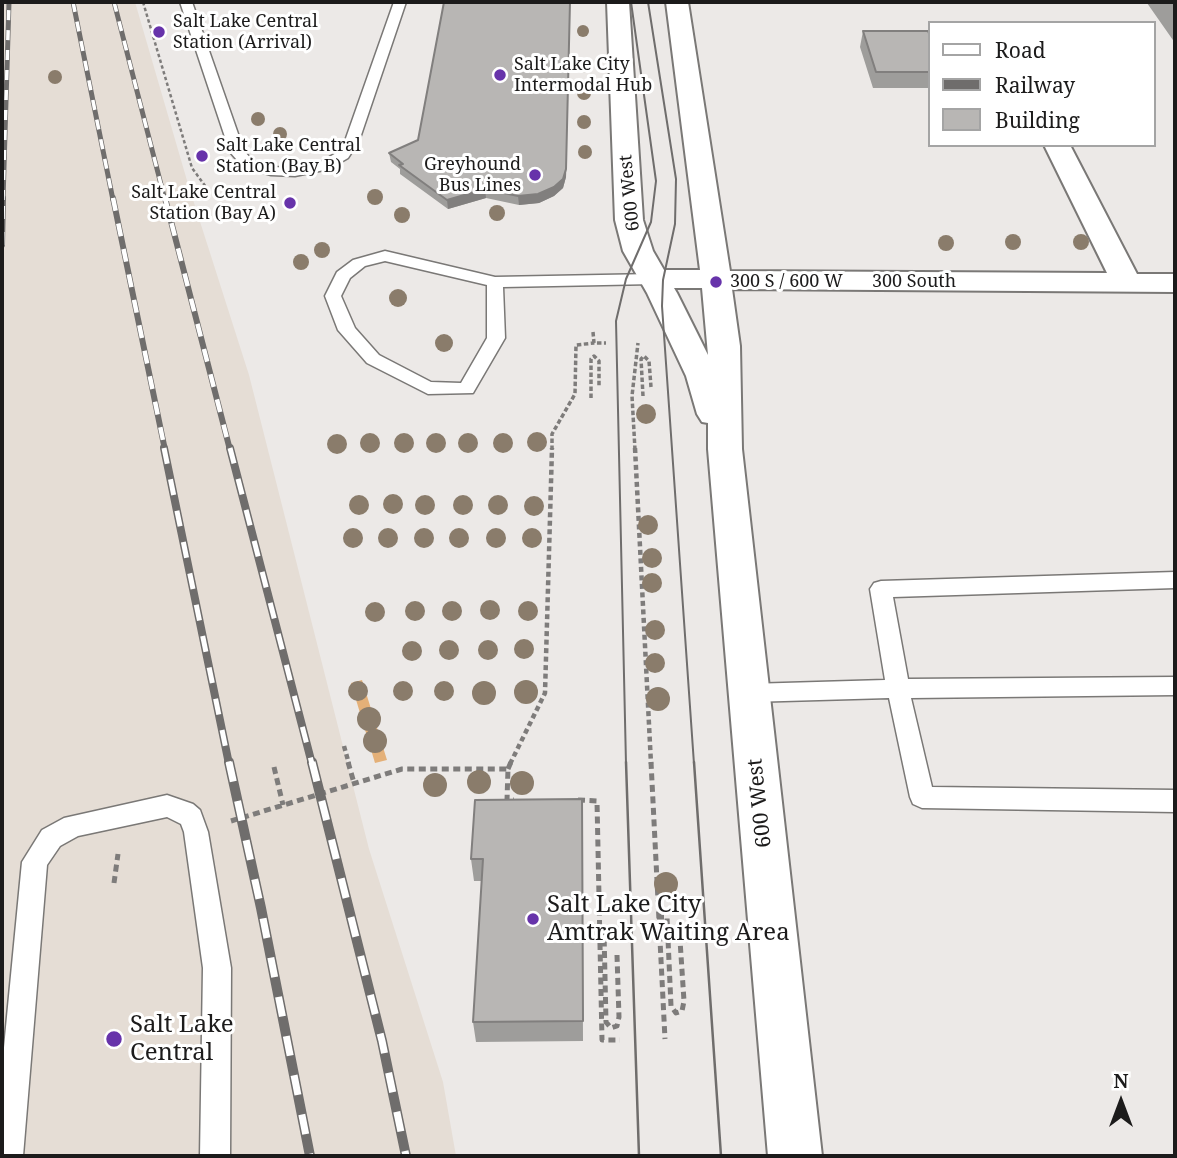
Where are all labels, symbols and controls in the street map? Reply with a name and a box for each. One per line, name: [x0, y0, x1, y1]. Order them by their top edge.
place label: Salt Lake Central Station (Arrival): [173, 11, 318, 54]
legend: [928, 21, 1156, 147]
marker: Salt Lake Central Station (Arrival): [151, 24, 167, 40]
text: Road: [995, 36, 1046, 64]
place label: Salt Lake City Intermodal Hub: [514, 54, 652, 96]
marker: Salt Lake City Intermodal Hub: [492, 67, 508, 83]
text: Railway: [995, 71, 1075, 99]
text: Building: [995, 106, 1080, 134]
place label: Salt Lake Central Station (Bay B): [216, 135, 361, 178]
marker: Salt Lake Central Station (Bay B): [194, 148, 210, 164]
place label: Greyhound Bus Lines: [424, 154, 521, 196]
street label: 600 West: [615, 154, 645, 232]
marker: Greyhound Bus Lines: [527, 167, 543, 183]
place label: Salt Lake Central Station (Bay A): [131, 182, 276, 224]
marker: Salt Lake Central Station (Bay A): [282, 195, 298, 211]
place label: 300 S / 600 W: [730, 271, 843, 293]
street label: 300 South: [872, 271, 956, 293]
marker: 300 S / 600 W: [708, 274, 724, 290]
street label: 600 West: [743, 757, 777, 849]
place label: Salt Lake City Amtrak Waiting Area: [547, 891, 790, 947]
marker: Salt Lake City Amtrak Waiting Area: [525, 911, 541, 927]
place label: Salt Lake Central: [130, 1011, 234, 1067]
marker: Salt Lake Central: [104, 1029, 124, 1049]
north arrow: [1086, 1067, 1156, 1137]
text: N: [1114, 1068, 1128, 1094]

